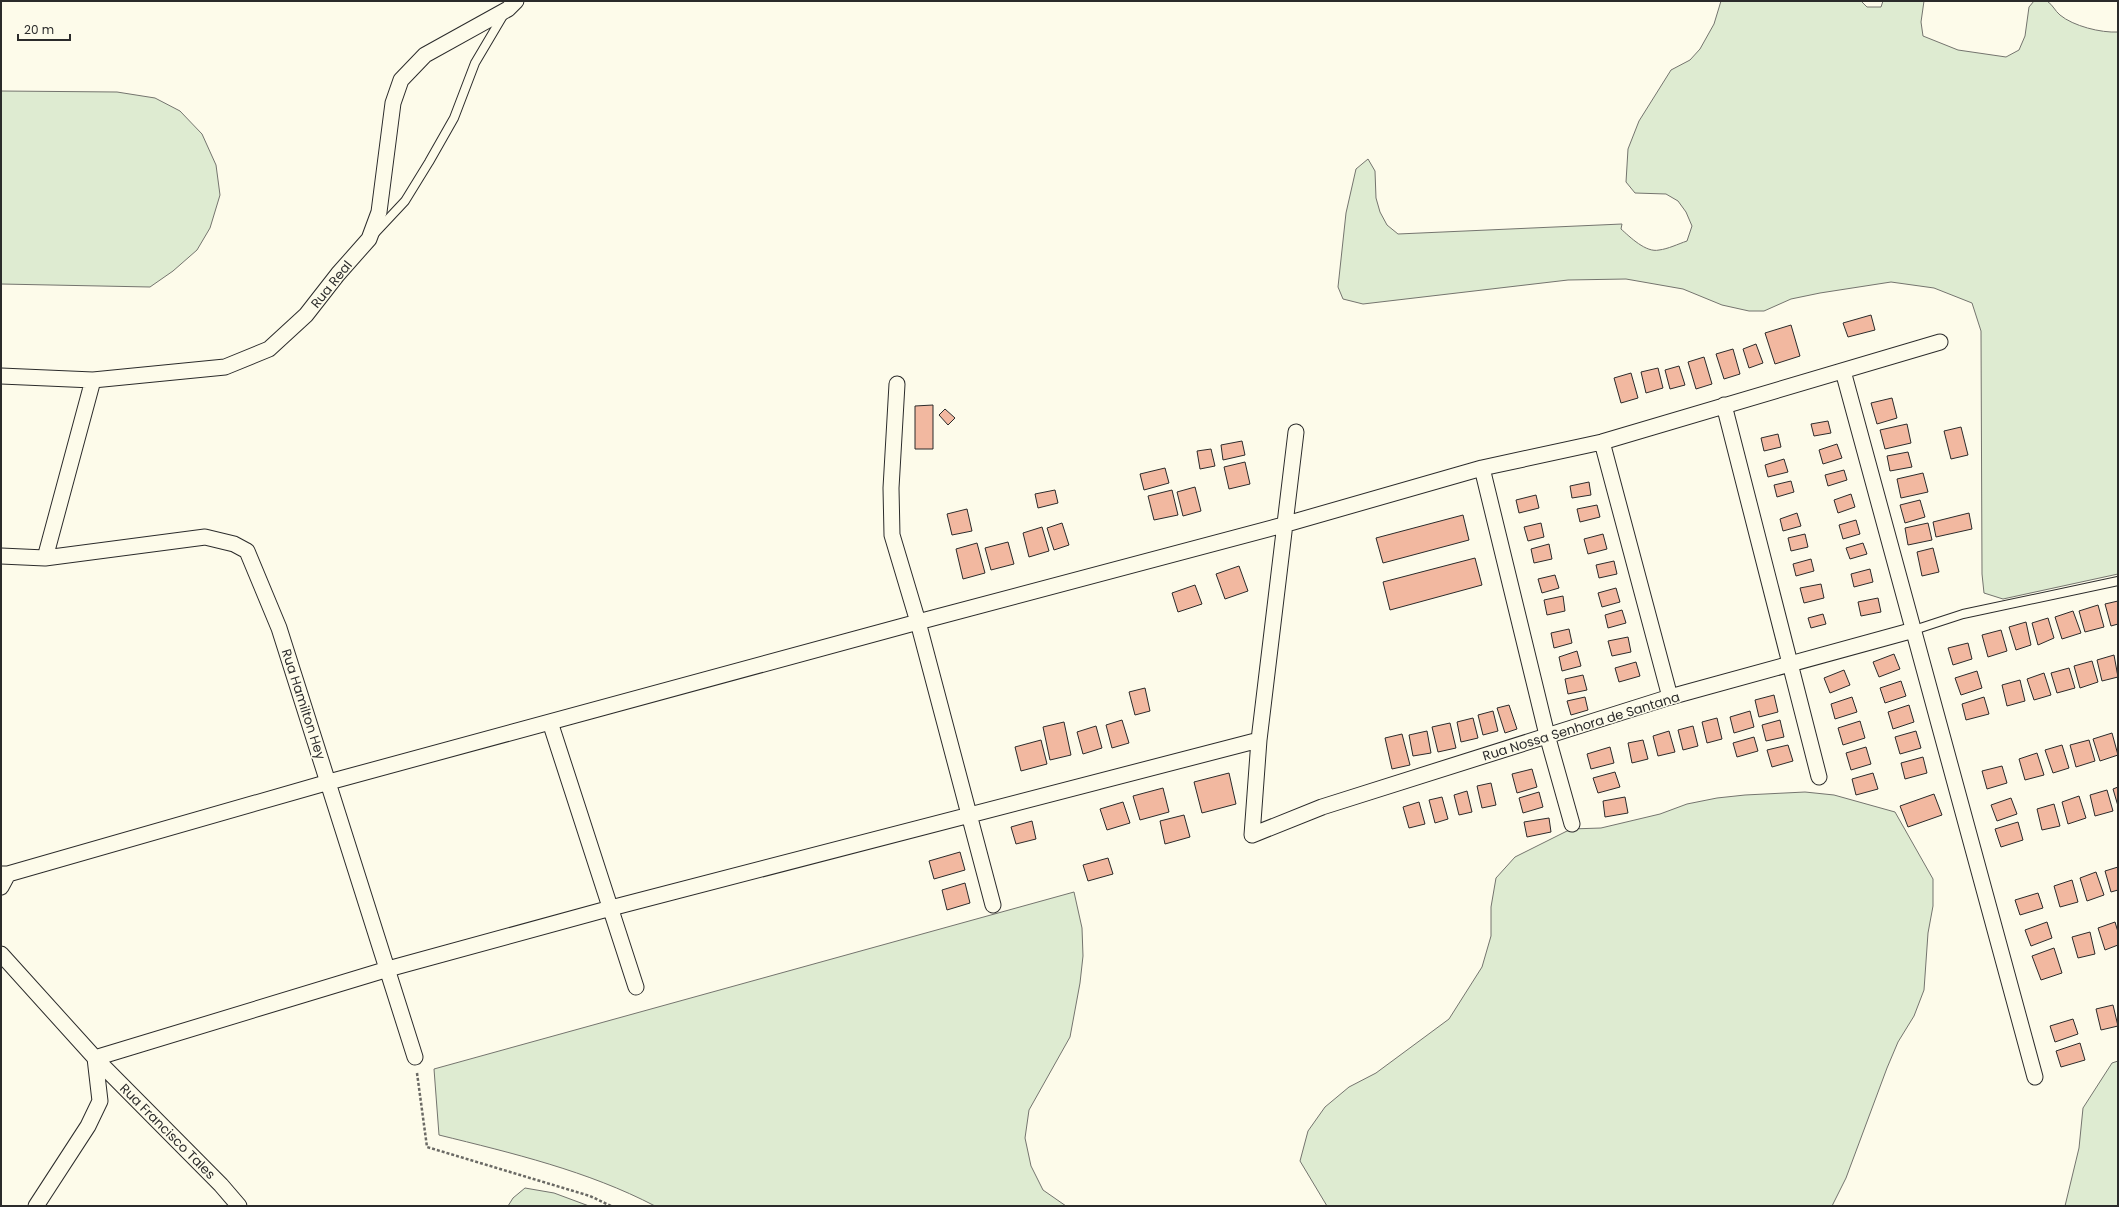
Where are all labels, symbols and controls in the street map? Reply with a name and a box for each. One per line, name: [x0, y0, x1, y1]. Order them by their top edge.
scale bar: [18, 16, 70, 42]
text: 20 m: [24, 21, 54, 38]
street label: Rua Real: [306, 256, 357, 312]
street label: Rua Hamilton Hey: [277, 646, 331, 763]
street label: Rua Nossa Senhora de Santana: [1480, 687, 1682, 766]
street label: Rua Francisco Tales: [116, 1079, 220, 1184]

